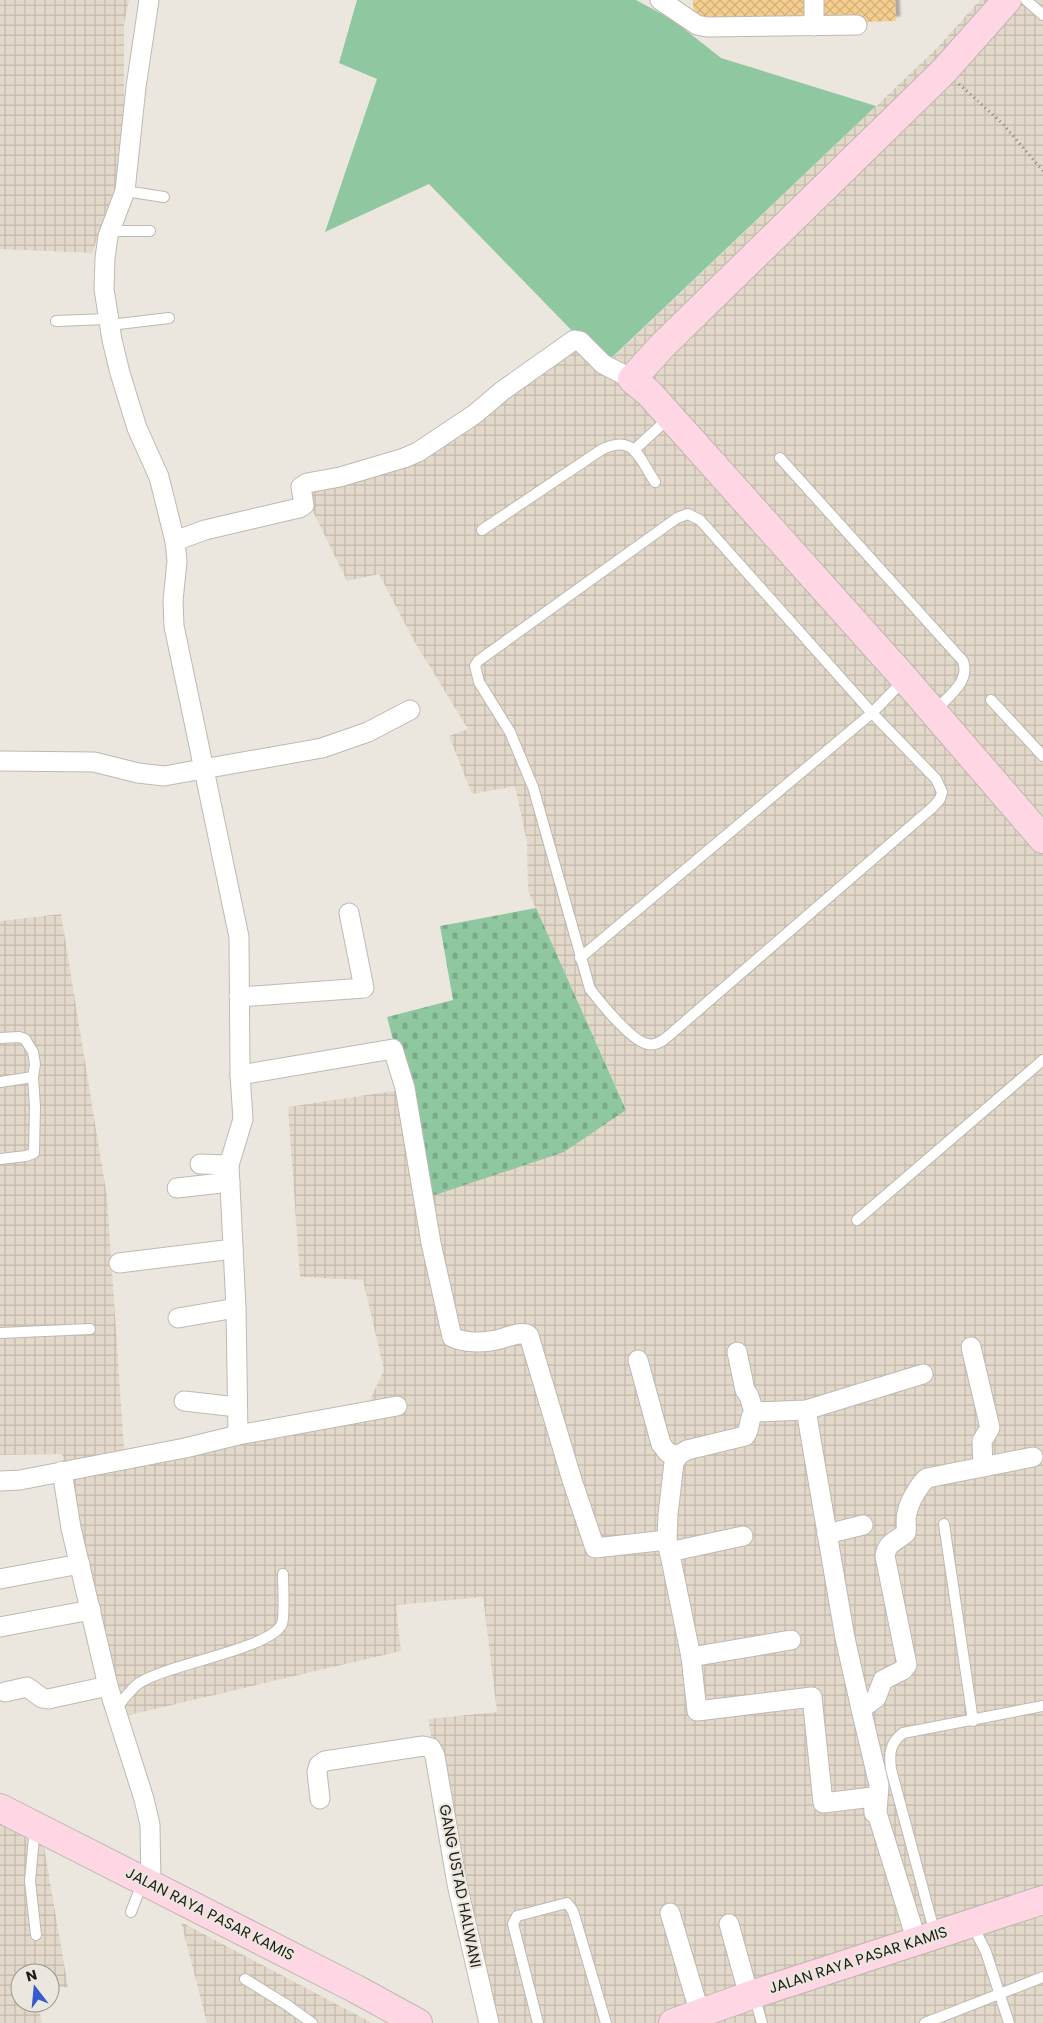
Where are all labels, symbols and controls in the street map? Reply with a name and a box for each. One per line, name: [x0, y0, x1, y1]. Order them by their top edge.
street label: GANG USTAD HALWANI: [434, 1803, 487, 1969]
street label: JALAN RAYA PASAR KAMIS: [122, 1862, 298, 1965]
street label: JALAN RAYA PASAR KAMIS: [766, 1921, 950, 1998]
north arrow: [10, 1963, 60, 2013]
text: N: [24, 1964, 39, 1987]

